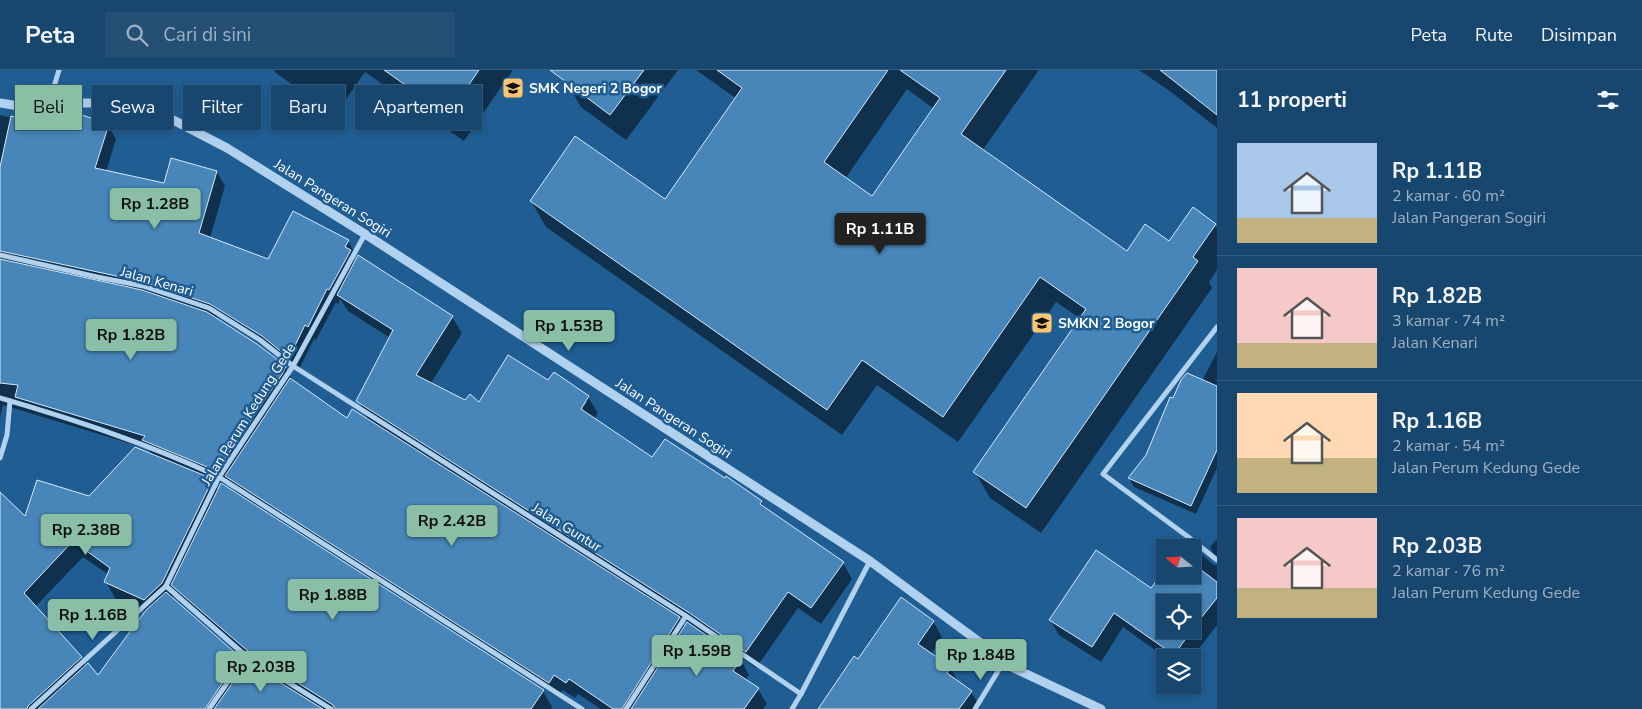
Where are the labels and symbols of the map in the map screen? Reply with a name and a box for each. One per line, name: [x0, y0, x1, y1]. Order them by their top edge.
school or university icon: SMK Negeri 2 Bogor: [501, 76, 525, 100]
place label: SMK Negeri 2 Bogor: [529, 79, 662, 98]
street label: Jalan Pangeran Sogiri: [270, 154, 395, 242]
pin: Rp 1.28B: [103, 188, 207, 230]
pin: Rp 1.11B: [828, 212, 932, 255]
street label: Jalan Kenari: [117, 262, 195, 301]
pin: Rp 1.53B: [517, 310, 621, 352]
school or university icon: SMKN 2 Bogor: [1030, 311, 1054, 335]
place label: SMKN 2 Bogor: [1058, 314, 1155, 333]
pin: Rp 1.82B: [79, 318, 183, 361]
street label: Jalan Perum Kedung Gede: [196, 339, 300, 490]
street label: Jalan Pangeran Sogiri: [611, 373, 735, 463]
street label: Jalan Guntur: [527, 498, 605, 556]
pin: Rp 2.42B: [400, 504, 504, 547]
pin: Rp 2.38B: [34, 514, 138, 556]
north arrow: [1156, 539, 1201, 584]
pin: Rp 1.88B: [281, 578, 385, 621]
pin: Rp 1.16B: [41, 598, 145, 641]
pin: Rp 1.59B: [645, 634, 749, 677]
pin: Rp 1.84B: [929, 638, 1033, 681]
pin: Rp 2.03B: [209, 650, 313, 693]

